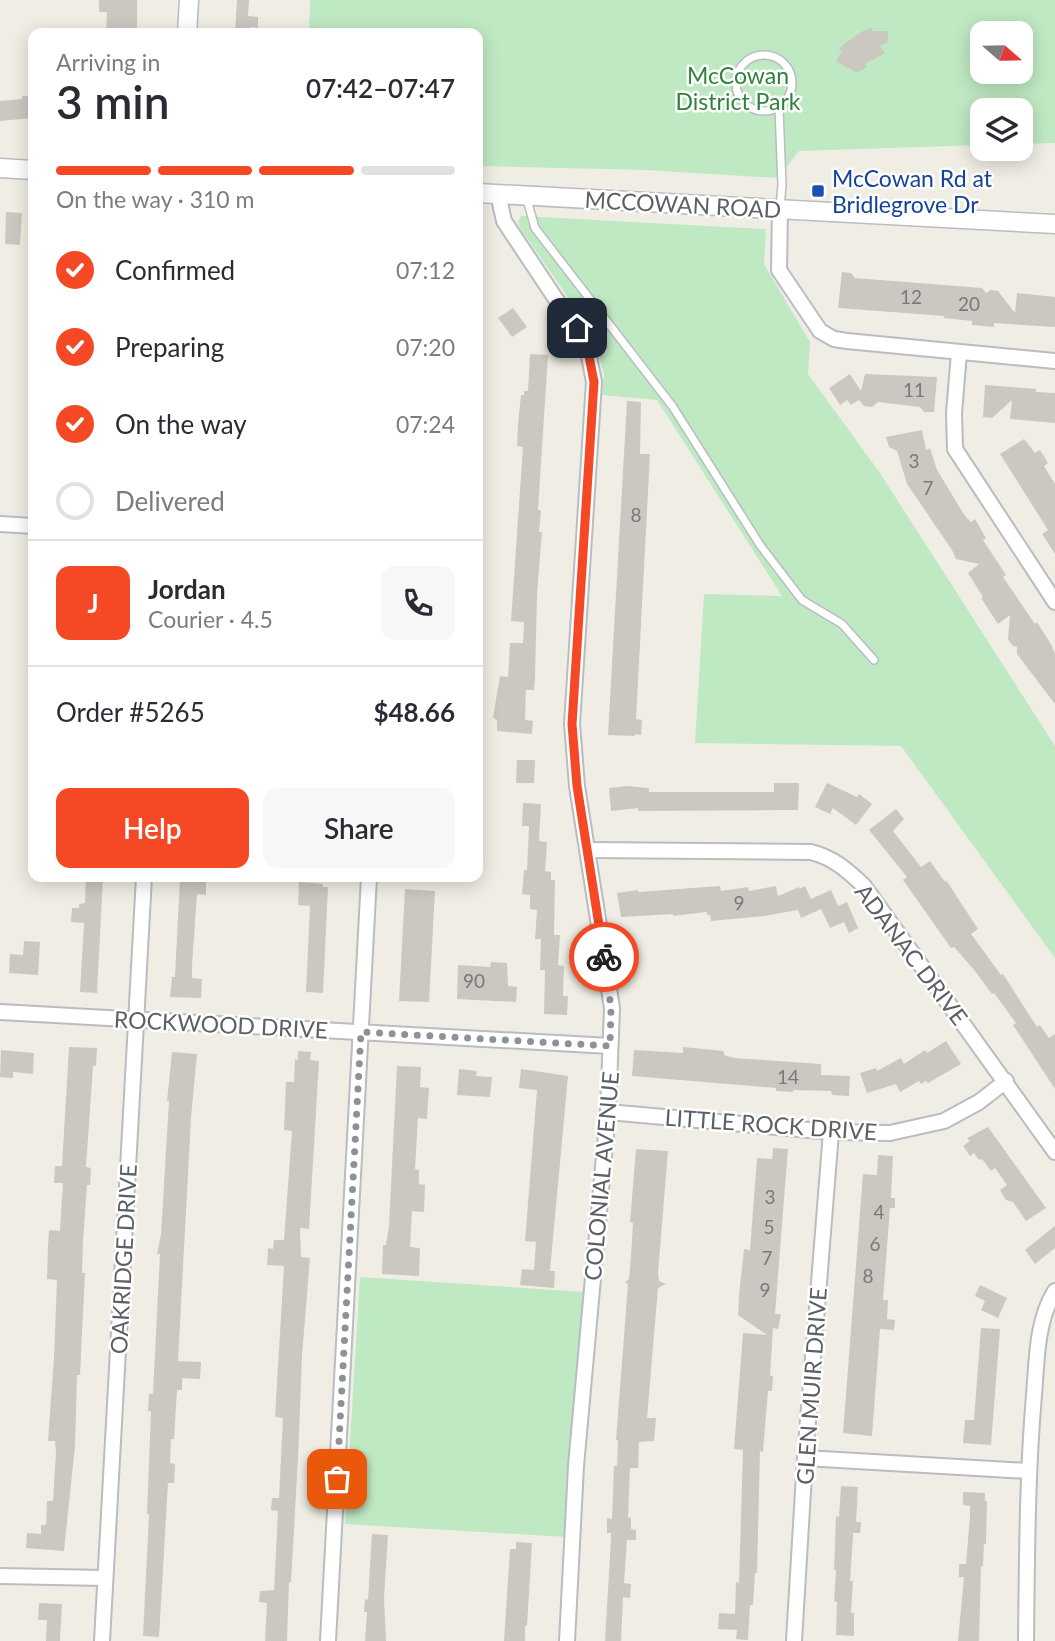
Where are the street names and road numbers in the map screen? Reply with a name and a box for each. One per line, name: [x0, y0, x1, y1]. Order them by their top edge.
street label: MCCOWAN ROAD: [584, 185, 782, 223]
street label: ADANAC DRIVE: [850, 878, 974, 1030]
street label: ROCKWOOD DRIVE: [113, 1004, 329, 1044]
street label: COLONIAL AVENUE: [578, 1070, 624, 1282]
street label: LITTLE ROCK DRIVE: [664, 1103, 878, 1145]
street label: OAKRIDGE DRIVE: [104, 1163, 142, 1355]
street label: GLEN MUIR DRIVE: [790, 1286, 832, 1486]

